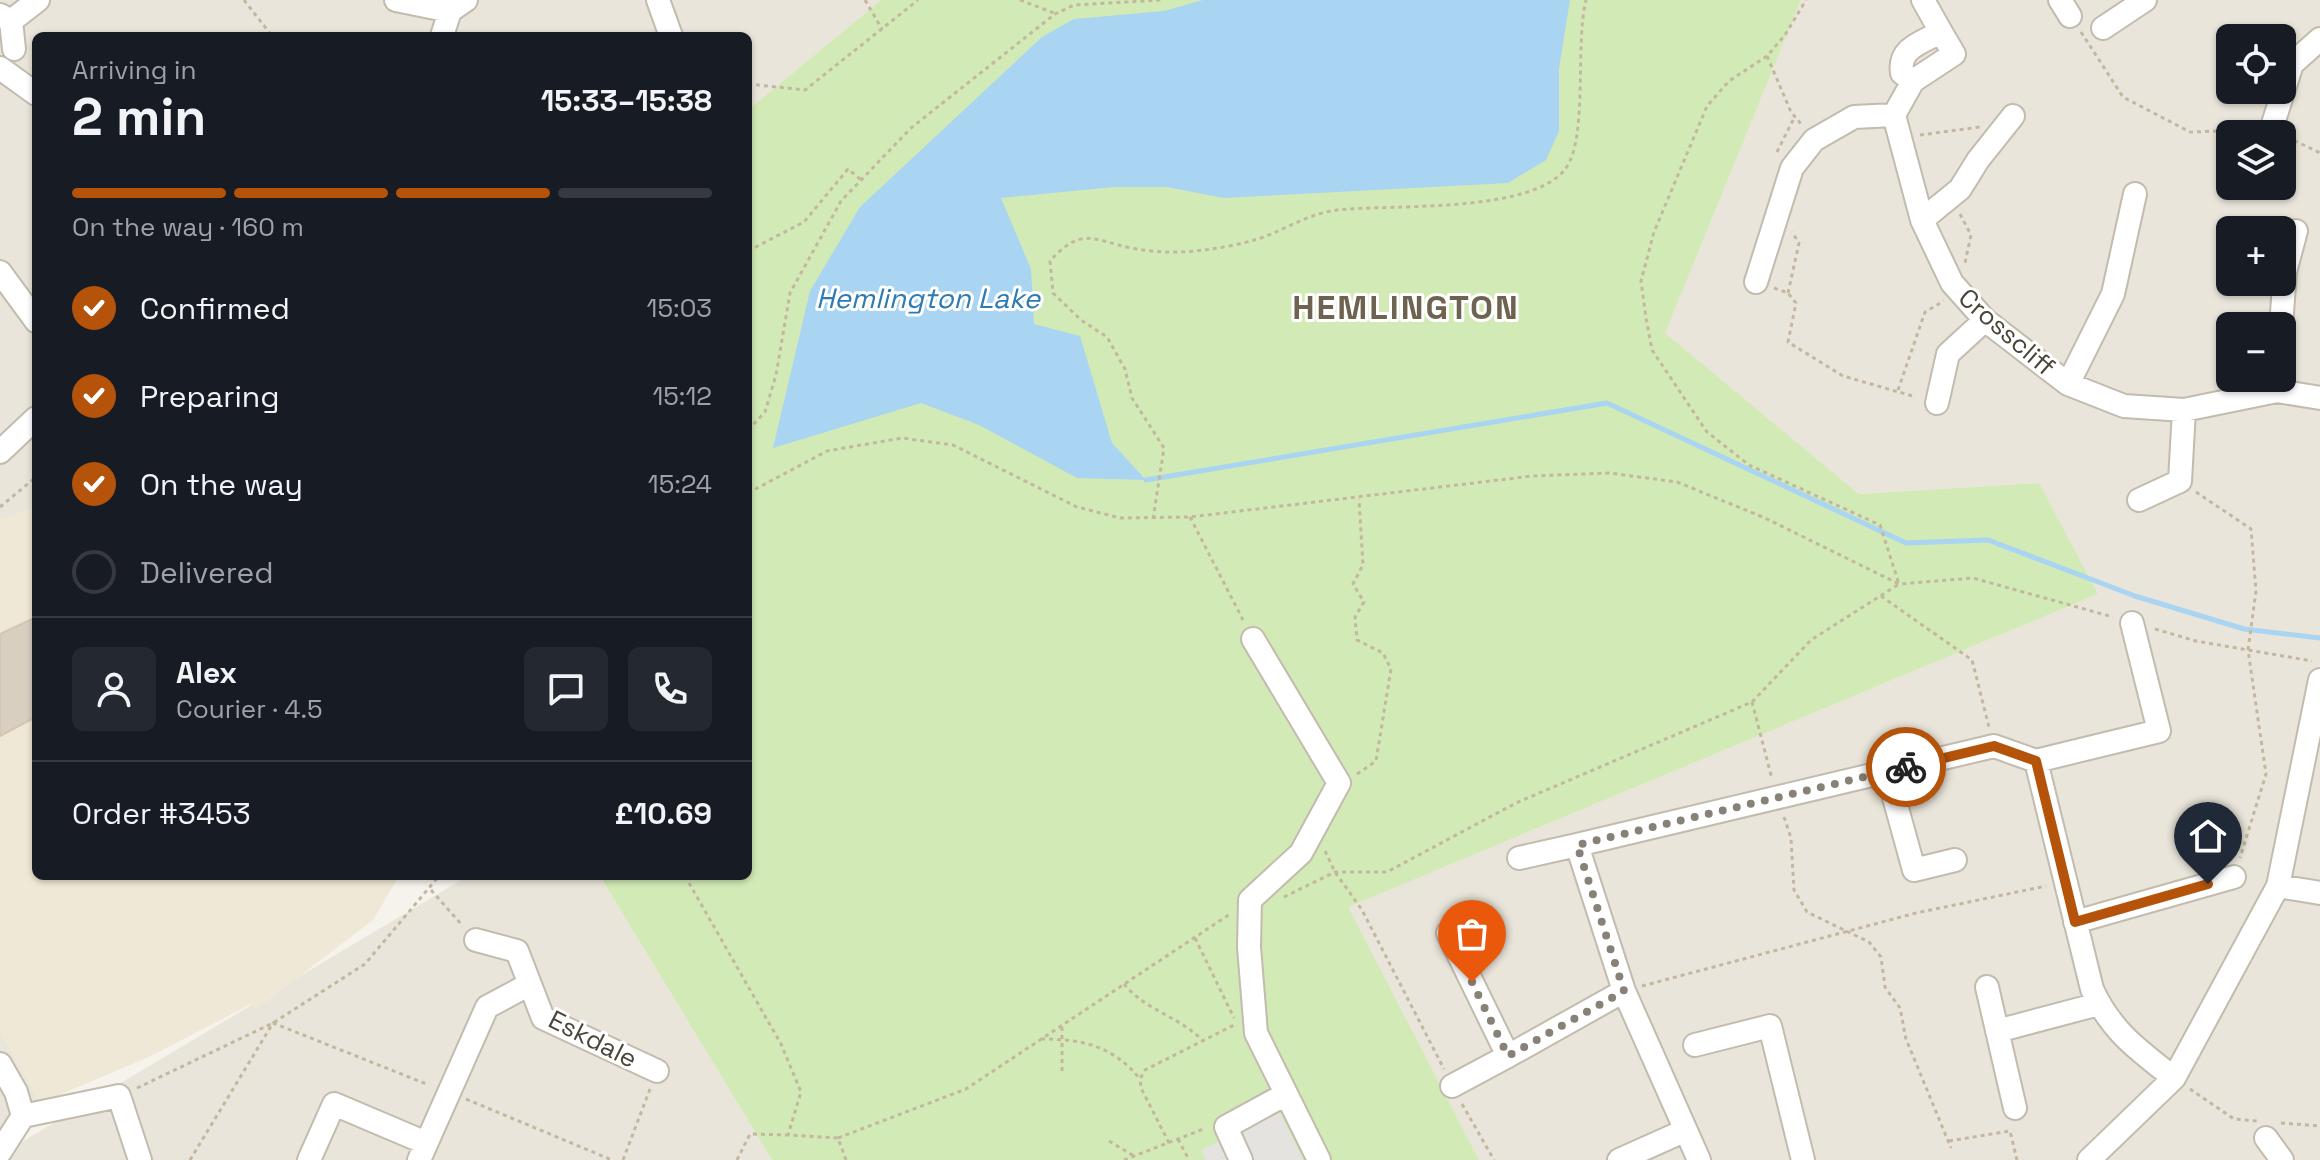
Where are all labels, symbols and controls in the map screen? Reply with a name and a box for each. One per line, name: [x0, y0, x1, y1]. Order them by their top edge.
map controls: [2216, 24, 2296, 392]
button: locate: [2216, 24, 2296, 104]
text: Arriving in: [72, 53, 196, 87]
text: 15:33–15:38: [541, 81, 712, 120]
text: 2 min: [72, 84, 206, 150]
button: layers: [2216, 120, 2296, 200]
text: On the way · 160 m: [72, 210, 304, 244]
button: +: [2216, 216, 2296, 296]
water label: Hemlington Lake: [816, 280, 1042, 316]
street label: Crosscliff: [1951, 281, 2063, 384]
icon: check: [72, 286, 116, 330]
district label: HEMLINGTON: [1292, 286, 1520, 329]
text: Confirmed: [140, 289, 290, 328]
text: 15:03: [647, 291, 712, 325]
button: −: [2216, 312, 2296, 392]
icon: check: [72, 374, 116, 418]
text: Preparing: [140, 377, 279, 416]
text: 15:12: [652, 379, 712, 413]
icon: check: [72, 462, 116, 506]
text: On the way: [140, 465, 303, 504]
text: 15:24: [648, 467, 712, 501]
text: Delivered: [140, 553, 274, 592]
button: person: [72, 647, 156, 731]
button: chat: [524, 647, 608, 731]
button: phone: [628, 647, 712, 731]
text: Alex: [176, 653, 237, 692]
text: Courier · 4.5: [176, 692, 323, 726]
courier: [1866, 727, 1946, 807]
icon: bike: [1884, 745, 1928, 789]
text: Order #3453: [72, 794, 251, 833]
text: £10.69: [615, 794, 712, 833]
pin: [2174, 802, 2242, 884]
icon: home: [2186, 814, 2230, 858]
pin: [1438, 900, 1506, 982]
icon: bag: [1450, 912, 1494, 956]
street label: Eskdale: [543, 1002, 643, 1076]

